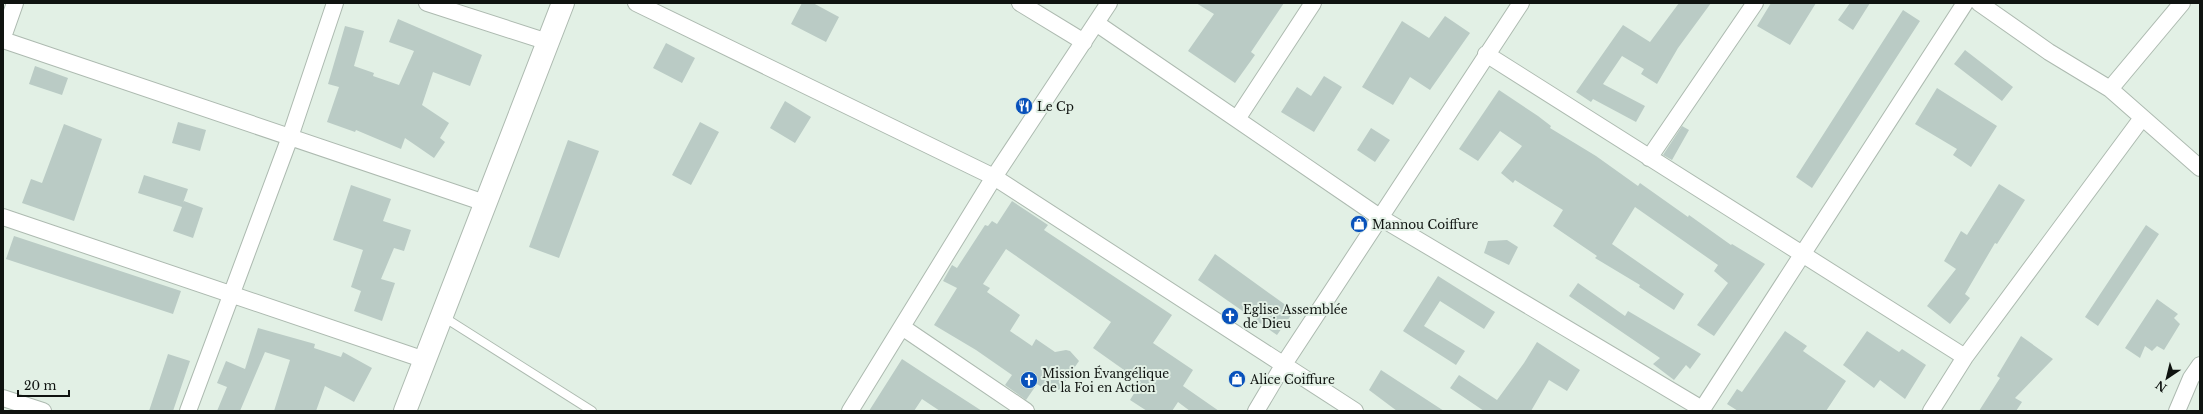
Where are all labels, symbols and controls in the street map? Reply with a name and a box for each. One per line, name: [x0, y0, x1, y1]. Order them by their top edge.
restaurant icon: Le Cp: [1014, 96, 1034, 116]
place label: Le Cp: [1037, 99, 1074, 114]
shop icon: Mannou Coiffure: [1349, 214, 1369, 234]
place label: Mannou Coiffure: [1372, 217, 1479, 232]
place label: Eglise Assemblée de Dieu: [1243, 302, 1348, 331]
church icon: Eglise Assemblée de Dieu: [1220, 306, 1240, 326]
north arrow: [2147, 358, 2187, 398]
place label: Mission Évangélique de la Foi en Action: [1042, 365, 1169, 395]
shop icon: Alice Coiffure: [1227, 369, 1247, 389]
church icon: Mission Évangélique de la Foi en Action: [1019, 370, 1039, 390]
scale bar: [18, 372, 69, 398]
place label: Alice Coiffure: [1249, 372, 1335, 387]
text: N: [2152, 377, 2170, 395]
text: 20 m: [24, 378, 56, 393]

